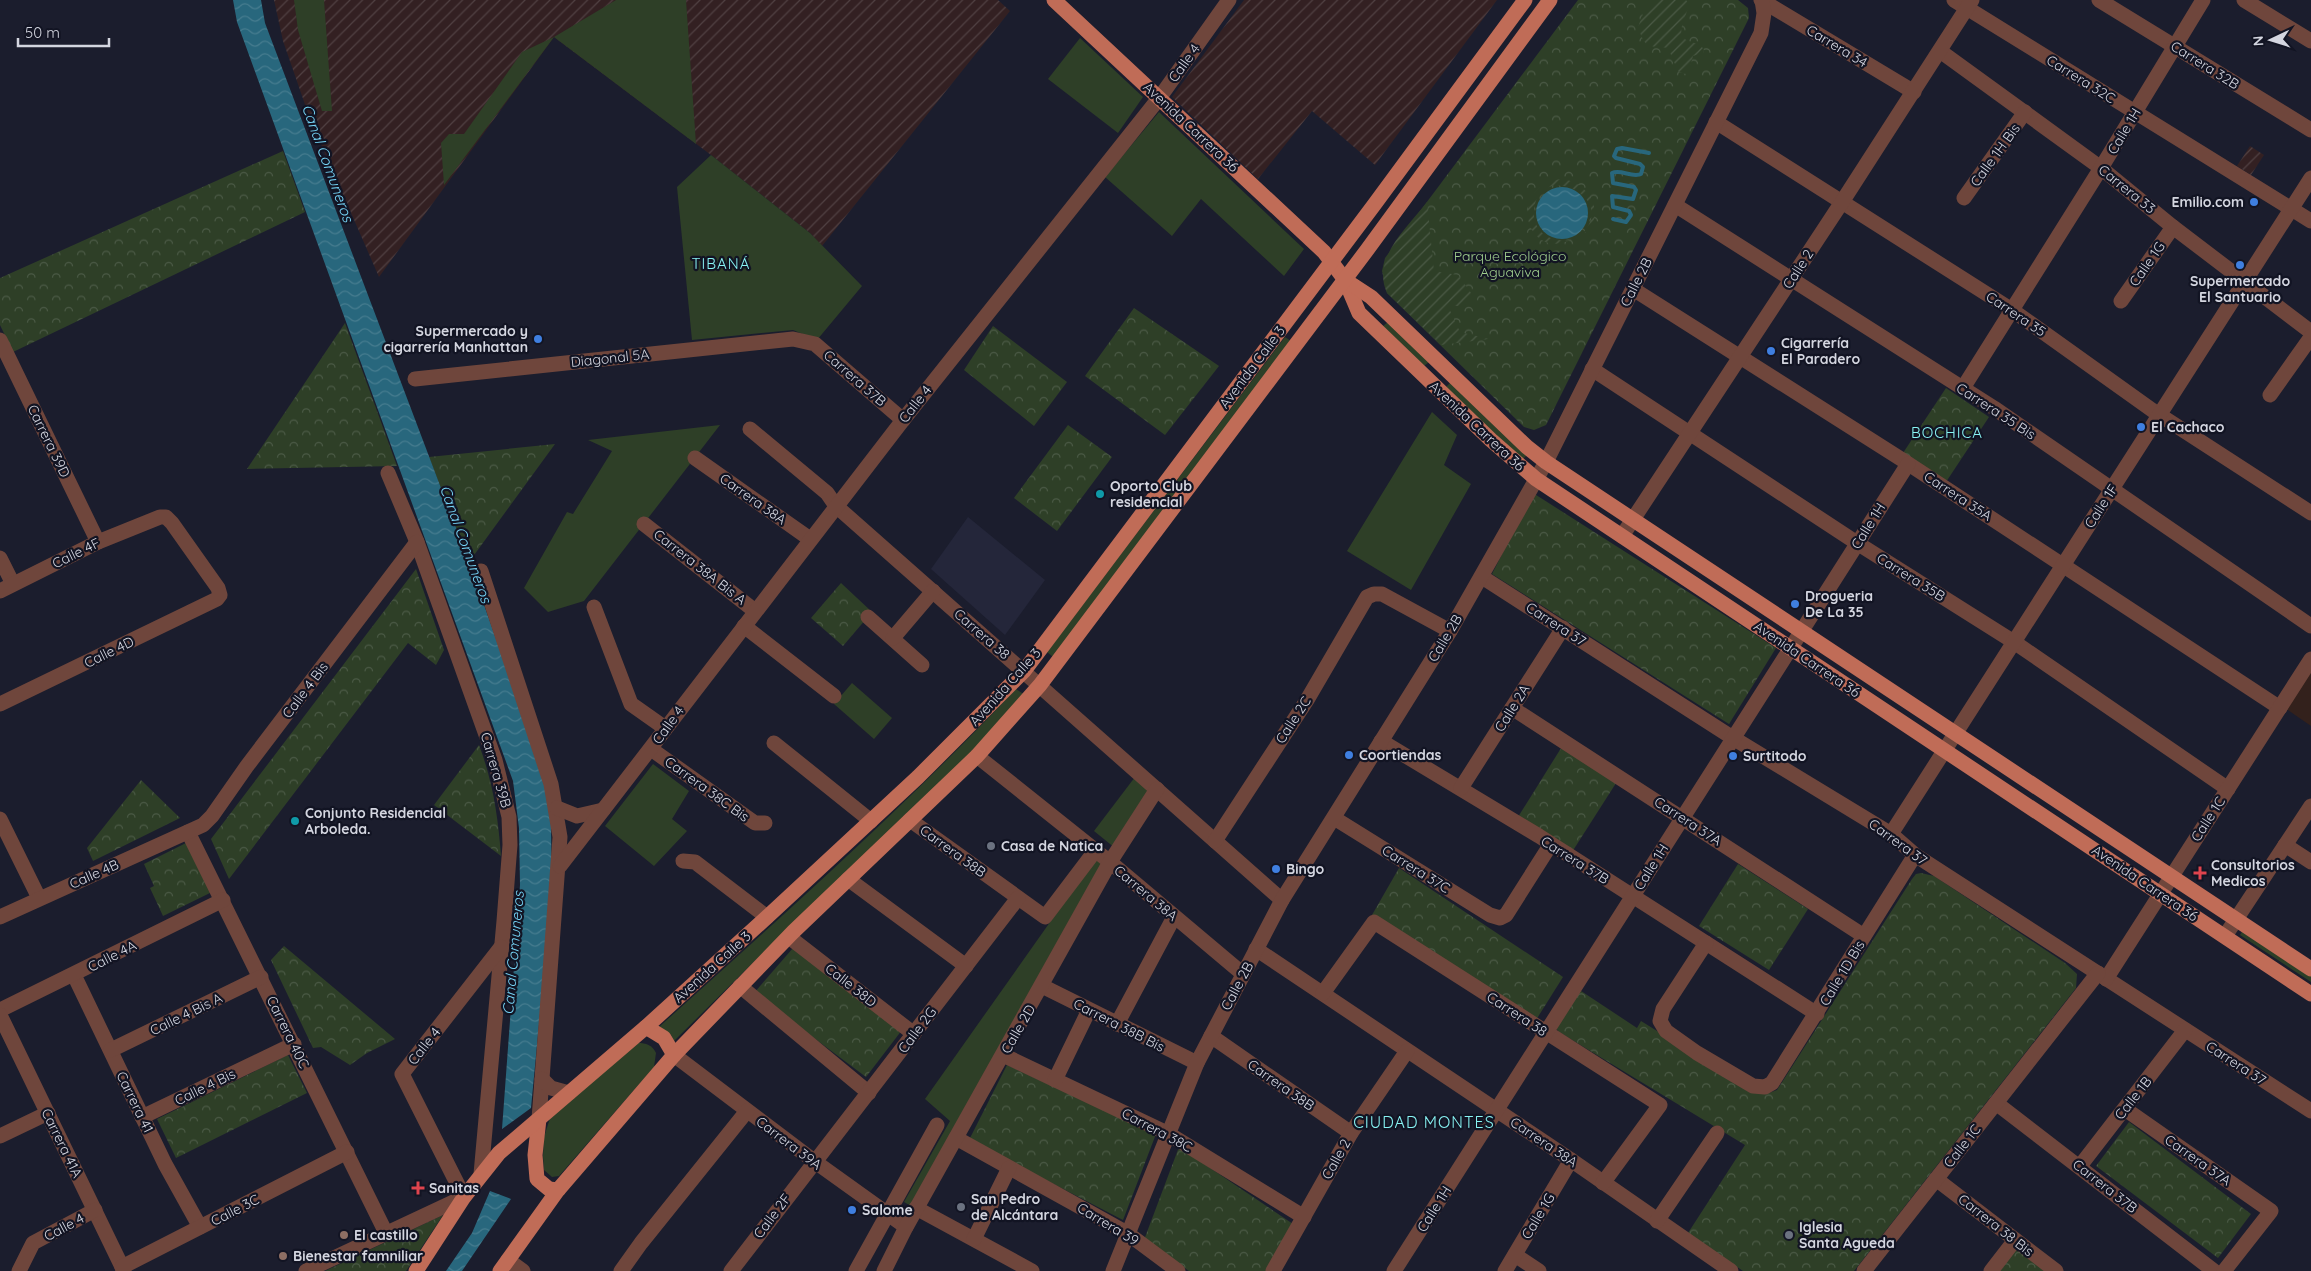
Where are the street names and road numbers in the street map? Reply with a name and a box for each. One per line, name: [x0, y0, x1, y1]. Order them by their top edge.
street label: Carrera 34: [1803, 21, 1871, 71]
street label: Carrera 32B: [2167, 37, 2243, 93]
street label: Calle 4: [1164, 40, 1204, 86]
street label: Carrera 32C: [2043, 51, 2119, 107]
street label: Avenida Carrera 36: [1139, 78, 1243, 176]
street label: Calle 1H: [2103, 105, 2145, 157]
street label: Calle 1H Bis: [1966, 120, 2024, 190]
street label: Carrera 33: [2095, 161, 2159, 217]
street label: Calle 1G: [2125, 238, 2169, 290]
street label: Calle 2: [1779, 246, 1818, 292]
street label: Calle 2B: [1616, 255, 1656, 309]
street label: Carrera 35: [1983, 287, 2049, 341]
street label: Avenida Calle 3: [1215, 322, 1289, 412]
street label: Diagonal 5A: [570, 345, 650, 371]
street label: Carrera 37B: [820, 346, 890, 410]
street label: Avenida Carrera 36: [1425, 377, 1529, 475]
street label: Carrera 35 Bis: [1953, 379, 2039, 443]
street label: Calle 4: [895, 381, 935, 427]
street label: Carrera 39D: [24, 402, 74, 480]
street label: Carrera 35A: [1921, 467, 1995, 525]
street label: Carrera 38A: [716, 469, 790, 529]
street label: Calle 1F: [2080, 481, 2122, 531]
street label: Calle 1H: [1847, 500, 1889, 552]
street label: Carrera 38A Bis A: [650, 525, 750, 609]
street label: Calle 4F: [49, 534, 103, 572]
street label: Carrera 35B: [1873, 549, 1949, 605]
street label: Carrera 37: [1523, 598, 1589, 650]
street label: Carrera 38: [950, 605, 1014, 663]
street label: Calle 2B: [1424, 611, 1466, 665]
street label: Avenida Carrera 36: [1750, 617, 1864, 701]
street label: Calle 4D: [81, 632, 137, 672]
street label: Avenida Calle 3: [965, 644, 1045, 730]
street label: Calle 4 Bis: [278, 658, 332, 722]
street label: Calle 2A: [1490, 681, 1534, 735]
street label: Calle 2C: [1271, 693, 1315, 747]
street label: Calle 4: [648, 702, 688, 748]
street label: Carrera 39B: [477, 730, 515, 810]
street label: Carrera 38C Bis: [661, 752, 753, 826]
street label: Carrera 37A: [1651, 792, 1725, 850]
street label: Calle 1C: [2187, 793, 2229, 845]
street label: Carrera 37: [1865, 815, 1931, 869]
street label: Carrera 38B: [916, 821, 990, 881]
street label: Carrera 37B: [1538, 832, 1612, 888]
street label: Carrera 37C: [1379, 841, 1453, 897]
street label: Calle 1H: [1630, 841, 1672, 893]
street label: Avenida Carrera 36: [2088, 841, 2202, 925]
street label: Calle 4B: [67, 855, 121, 893]
street label: Carrera 38A: [1111, 861, 1181, 925]
street label: Avenida Calle 3: [669, 927, 755, 1007]
street label: Calle 4A: [85, 936, 139, 976]
street label: Calle 1D Bis: [1815, 937, 1869, 1009]
street label: Calle 38D: [822, 959, 880, 1011]
street label: Calle 2B: [1217, 959, 1257, 1013]
street label: Carrera 38: [1483, 988, 1551, 1040]
street label: Calle 4 Bis A: [147, 989, 225, 1039]
street label: Carrera 40C: [263, 993, 313, 1071]
street label: Carrera 38B Bis: [1070, 994, 1168, 1056]
street label: Calle 2D: [997, 1001, 1039, 1057]
street label: Calle 2G: [894, 1003, 940, 1057]
street label: Calle 4: [404, 1023, 444, 1069]
street label: Carrera 37: [2203, 1037, 2269, 1089]
street label: Carrera 38B: [1244, 1055, 1318, 1115]
street label: Calle 4 Bis: [172, 1065, 238, 1109]
street label: Carrera 41: [112, 1068, 158, 1136]
street label: Calle 1B: [2111, 1073, 2155, 1123]
street label: Carrera 38C: [1119, 1104, 1195, 1156]
street label: Carrera 41A: [37, 1105, 87, 1181]
street label: Carrera 39A: [753, 1112, 825, 1174]
street label: Carrera 38A: [1507, 1113, 1581, 1171]
street label: Calle 1C: [1940, 1121, 1984, 1171]
street label: Carrera 37A: [2161, 1131, 2235, 1189]
street label: Calle 2: [1318, 1135, 1355, 1182]
street label: Carrera 37B: [2069, 1155, 2141, 1217]
street label: Calle 1H: [1413, 1183, 1455, 1235]
street label: Calle 3C: [208, 1190, 262, 1230]
street label: Calle 2F: [749, 1190, 795, 1242]
street label: Calle 1G: [1517, 1190, 1559, 1242]
street label: Carrera 38 Bis: [1955, 1190, 2037, 1260]
street label: Carrera 39: [1074, 1199, 1142, 1249]
street label: Calle 4: [41, 1209, 87, 1245]

